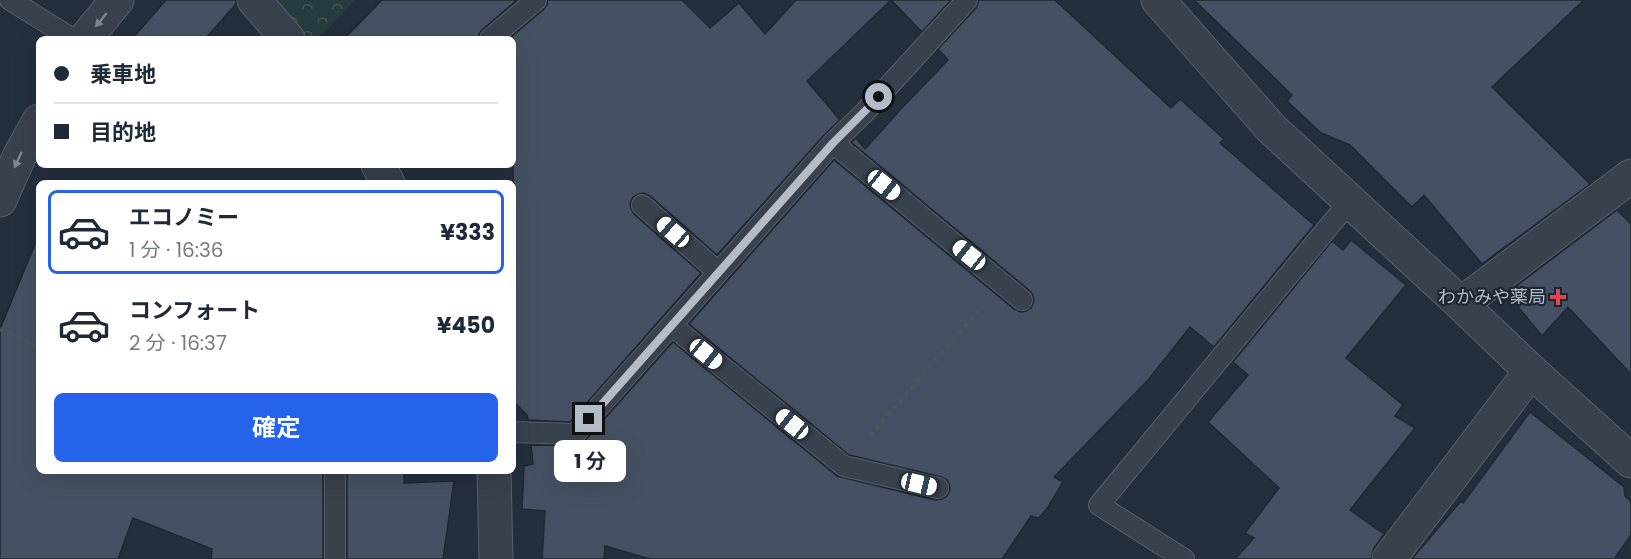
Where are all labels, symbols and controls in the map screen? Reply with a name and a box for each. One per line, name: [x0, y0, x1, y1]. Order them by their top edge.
one-way arrow: [95, 12, 107, 27]
text: 乗車地: [90, 59, 156, 90]
route start: [865, 83, 892, 110]
text: 目的地: [90, 117, 156, 148]
one-way arrow: [14, 151, 23, 168]
car: [864, 167, 904, 203]
text: エコノミー: [129, 202, 239, 233]
icon: car: [57, 205, 111, 259]
car: [654, 213, 692, 251]
text: ¥333: [440, 217, 495, 248]
text: 1 分 · 16:36: [129, 236, 224, 264]
car: [949, 237, 989, 273]
place label: わかみや薬局: [1438, 284, 1546, 309]
marker: わかみや薬局: [1551, 290, 1565, 304]
text: コンフォート: [129, 295, 260, 326]
icon: car: [57, 298, 111, 352]
text: ¥450: [437, 310, 495, 341]
text: 2 分 · 16:37: [129, 329, 227, 357]
car: [686, 336, 726, 372]
button: 確定: [54, 393, 498, 462]
route end: [575, 405, 602, 432]
car: [772, 406, 812, 442]
callout: 1 分: [553, 440, 625, 482]
text: 1 分: [574, 447, 606, 475]
car: [899, 471, 939, 497]

